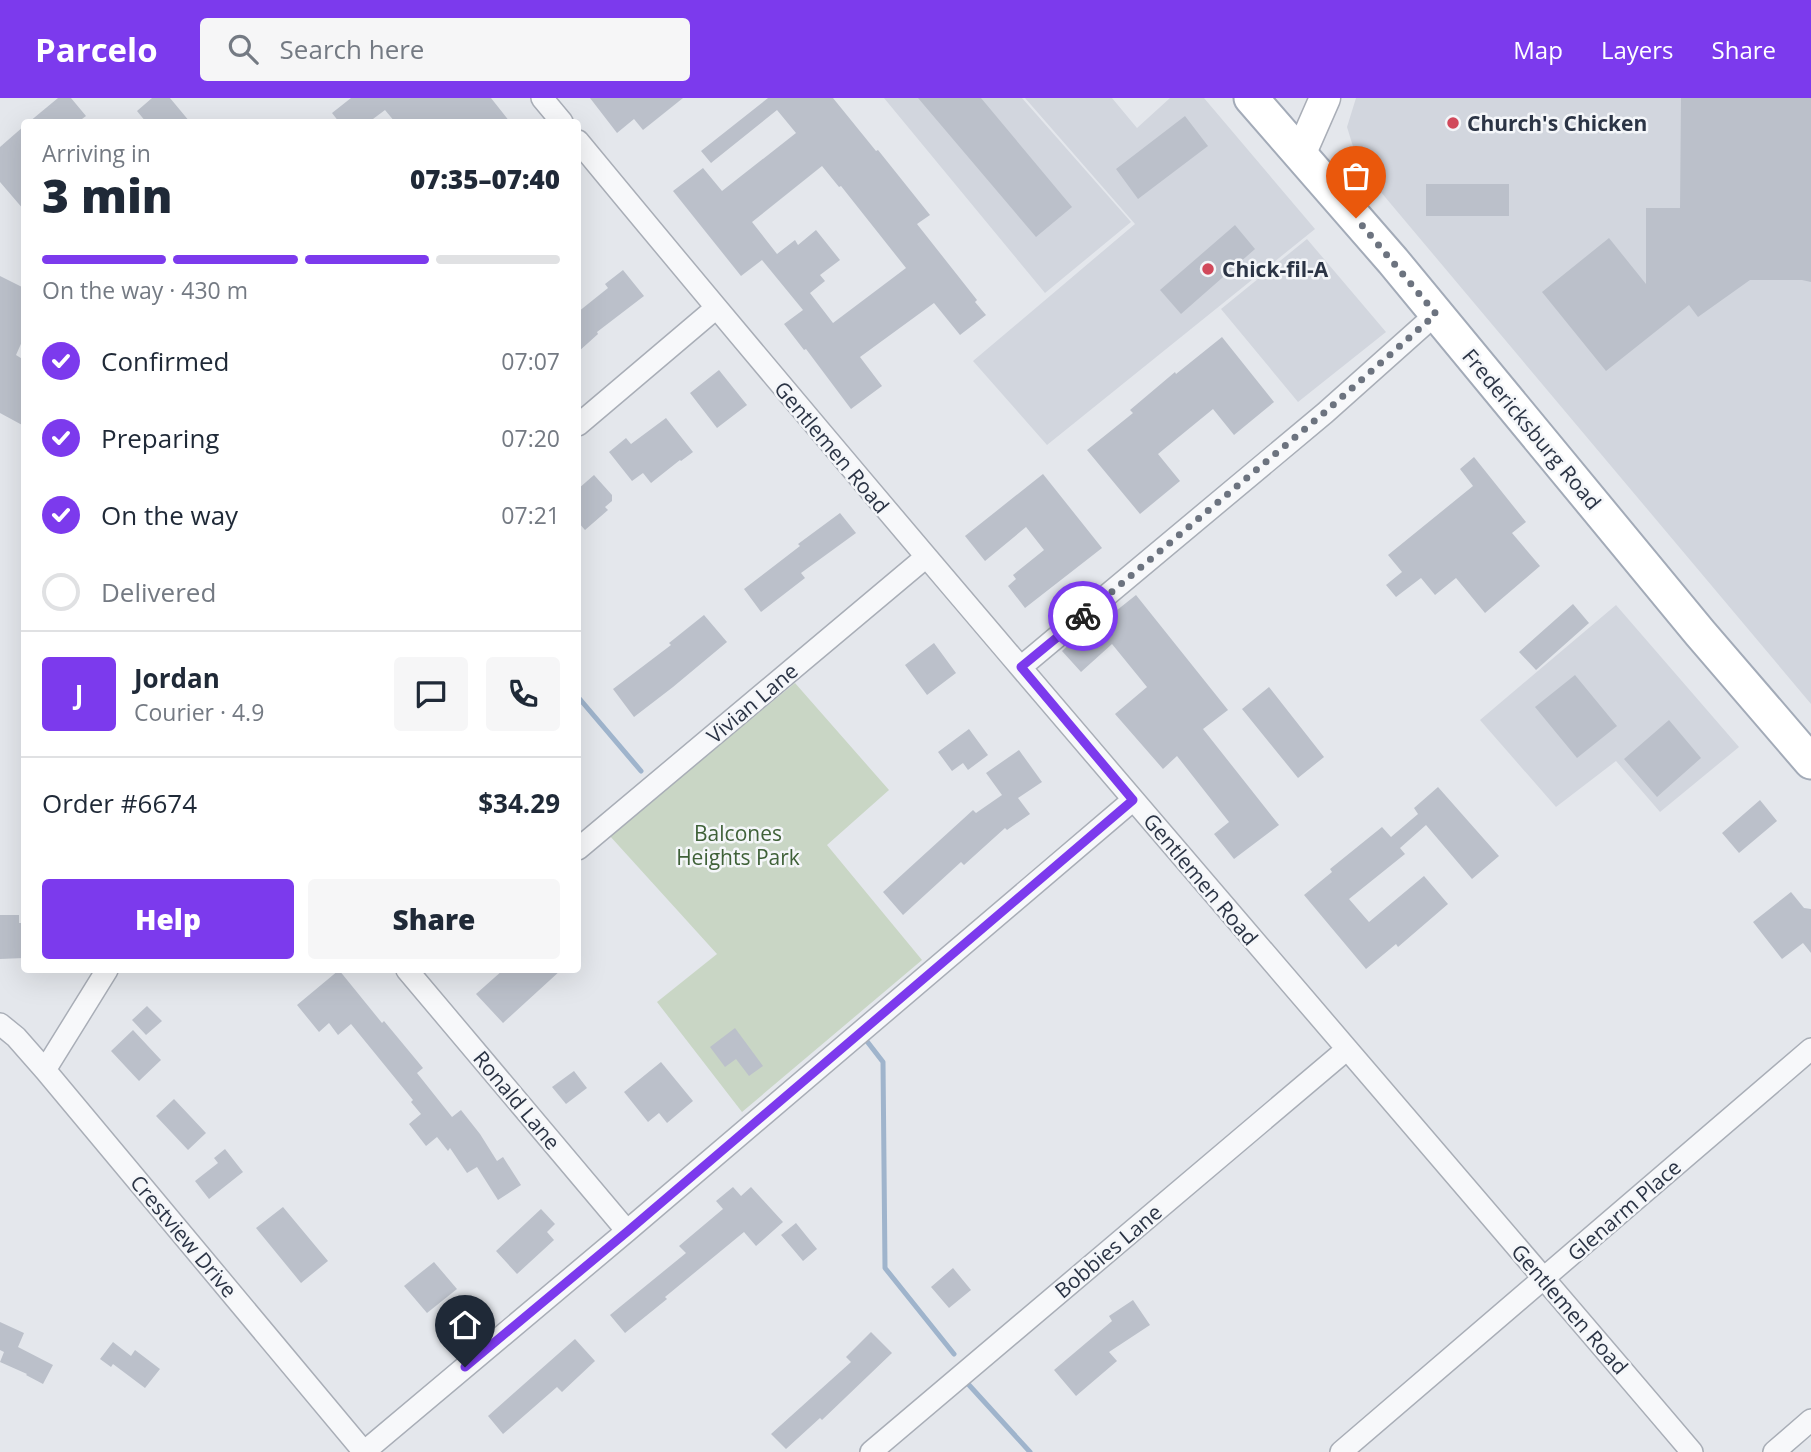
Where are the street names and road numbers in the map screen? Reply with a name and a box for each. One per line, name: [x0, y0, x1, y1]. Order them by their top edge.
street label: Fredericksburg Road: [1456, 343, 1608, 515]
street label: Gentlemen Road: [769, 375, 895, 519]
street label: Vivian Lane: [701, 657, 803, 749]
street label: Gentlemen Road: [1138, 807, 1264, 951]
street label: Ronald Lane: [467, 1045, 567, 1155]
street label: Glenarm Place: [1561, 1153, 1687, 1267]
street label: Crestview Drive: [124, 1169, 244, 1303]
street label: Bobbies Lane: [1049, 1198, 1167, 1304]
street label: Gentlemen Road: [1506, 1238, 1634, 1380]

